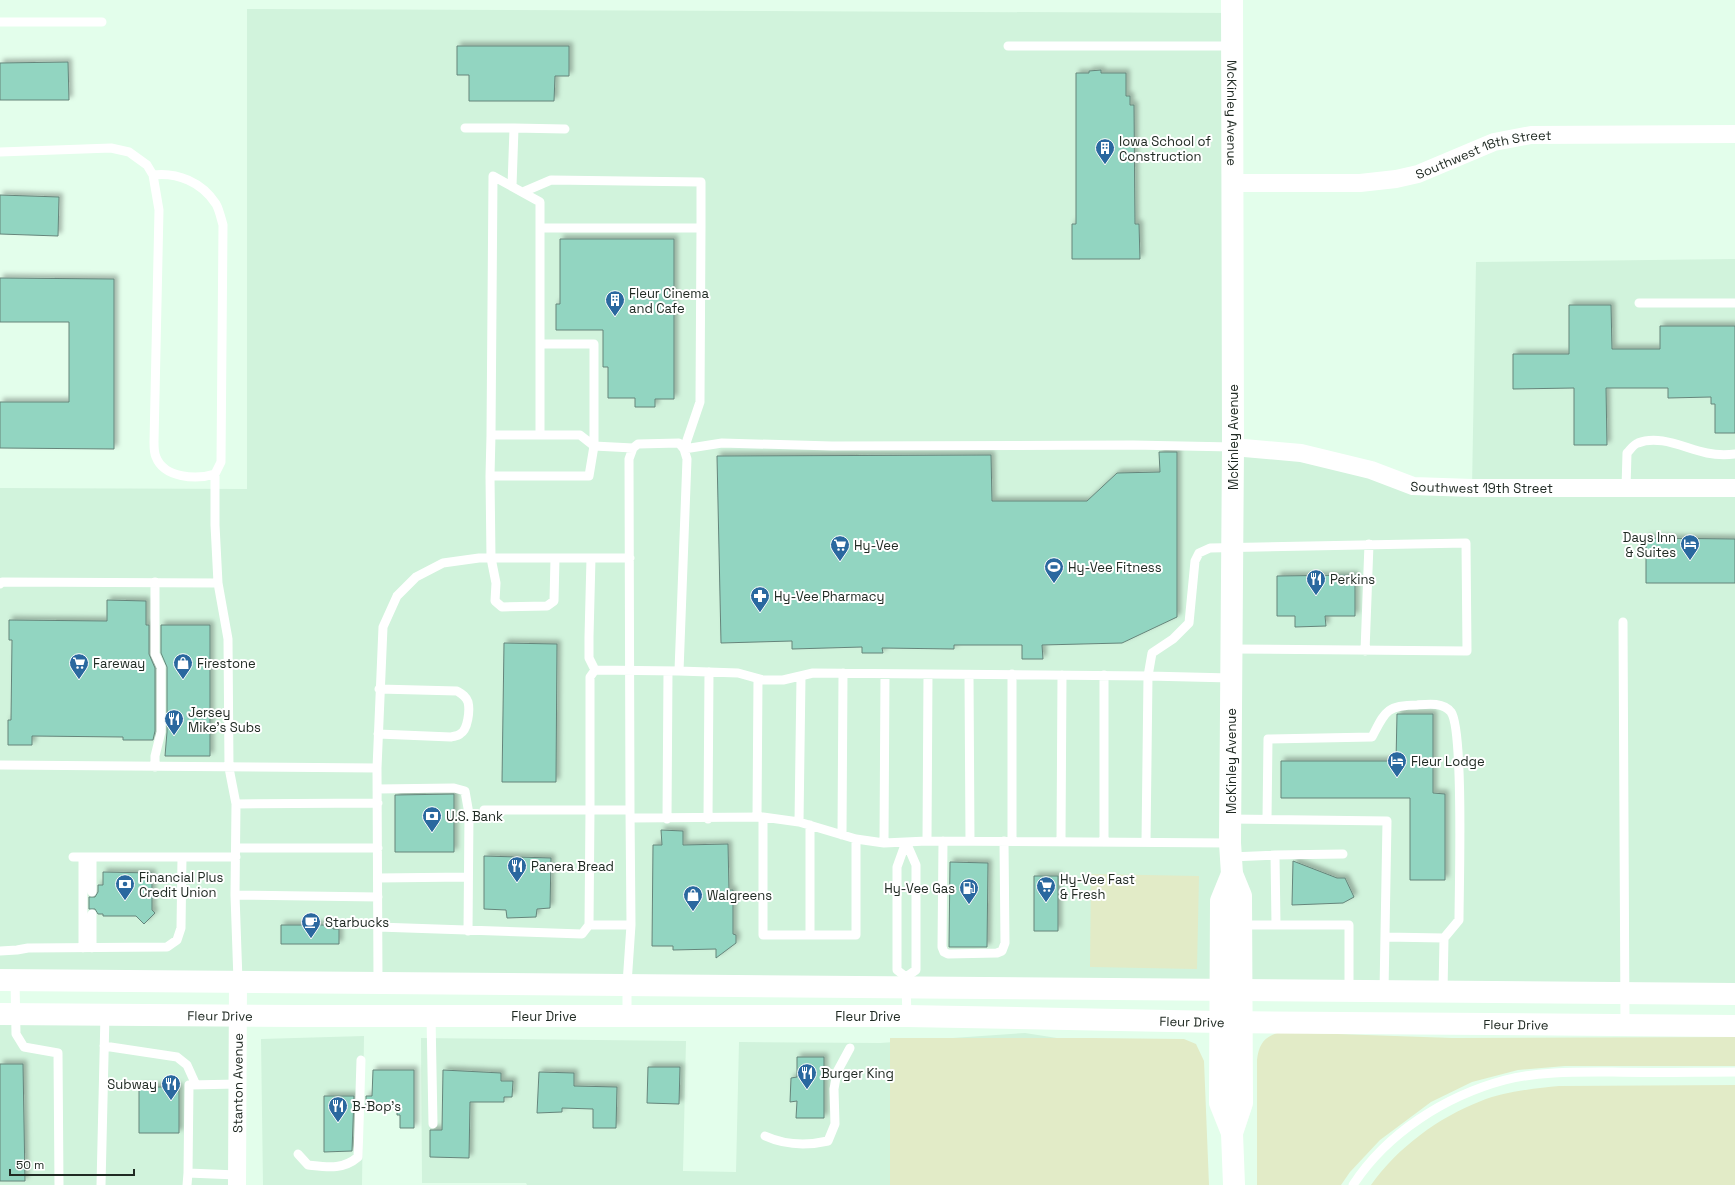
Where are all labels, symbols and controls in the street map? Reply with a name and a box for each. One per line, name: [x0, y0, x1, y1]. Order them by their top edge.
street label: McKinley Avenue: [1224, 60, 1241, 166]
street label: Southwest 18th Street: [1413, 126, 1551, 183]
place label: Iowa School of Construction: [1119, 133, 1211, 165]
building icon: Iowa School of Construction: [1094, 137, 1116, 165]
place label: Fleur Cinema and Cafe: [629, 285, 709, 317]
building icon: Fleur Cinema and Cafe: [604, 289, 626, 317]
street label: McKinley Avenue: [1225, 384, 1242, 490]
street label: Southwest 19th Street: [1410, 477, 1553, 497]
place label: Days Inn & Suites: [1623, 529, 1676, 561]
hotel icon: Days Inn & Suites: [1679, 533, 1701, 561]
supermarket icon: Hy-Vee: [829, 534, 851, 562]
place label: Hy-Vee: [854, 537, 899, 554]
sports icon: Hy-Vee Fitness: [1043, 556, 1065, 584]
place label: Hy-Vee Fitness: [1068, 559, 1162, 576]
restaurant icon: Perkins: [1305, 568, 1327, 596]
place label: Perkins: [1330, 571, 1375, 588]
pharmacy icon: Hy-Vee Pharmacy: [749, 585, 771, 613]
place label: Hy-Vee Pharmacy: [774, 588, 884, 605]
supermarket icon: Fareway: [68, 652, 90, 680]
shop icon: Firestone: [172, 652, 194, 680]
place label: Fareway: [93, 655, 145, 672]
place label: Firestone: [197, 655, 256, 672]
place label: Jersey Mike's Subs: [188, 704, 261, 736]
restaurant icon: Jersey Mike's Subs: [163, 708, 185, 736]
street label: McKinley Avenue: [1223, 708, 1240, 814]
hotel icon: Fleur Lodge: [1386, 750, 1408, 778]
place label: Fleur Lodge: [1411, 753, 1485, 770]
bank icon: U.S. Bank: [421, 805, 443, 833]
place label: U.S. Bank: [446, 808, 503, 825]
restaurant icon: Panera Bread: [506, 855, 528, 883]
place label: Panera Bread: [531, 858, 614, 875]
place label: Financial Plus Credit Union: [139, 869, 224, 901]
place label: Hy-Vee Fast & Fresh: [1060, 871, 1135, 903]
bank icon: Financial Plus Credit Union: [114, 873, 136, 901]
supermarket icon: Hy-Vee Fast & Fresh: [1035, 875, 1057, 903]
fuel station icon: Hy-Vee Gas: [958, 877, 980, 905]
place label: Hy-Vee Gas: [884, 880, 955, 897]
shop icon: Walgreens: [682, 884, 704, 912]
place label: Walgreens: [707, 887, 772, 904]
cafe icon: Starbucks: [300, 911, 322, 939]
place label: Starbucks: [325, 914, 389, 931]
street label: Fleur Drive: [187, 1007, 253, 1024]
street label: Fleur Drive: [511, 1008, 577, 1025]
street label: Fleur Drive: [835, 1008, 901, 1025]
street label: Fleur Drive: [1159, 1012, 1225, 1031]
street label: Fleur Drive: [1483, 1016, 1549, 1033]
street label: Stanton Avenue: [229, 1033, 246, 1133]
restaurant icon: Burger King: [796, 1062, 818, 1090]
place label: Burger King: [821, 1065, 894, 1082]
restaurant icon: Subway: [160, 1073, 182, 1101]
place label: Subway: [107, 1076, 157, 1093]
restaurant icon: B-Bop's: [327, 1095, 349, 1123]
place label: B-Bop's: [352, 1098, 401, 1115]
scale bar: [10, 1151, 134, 1177]
text: 50 m: [16, 1157, 44, 1173]

